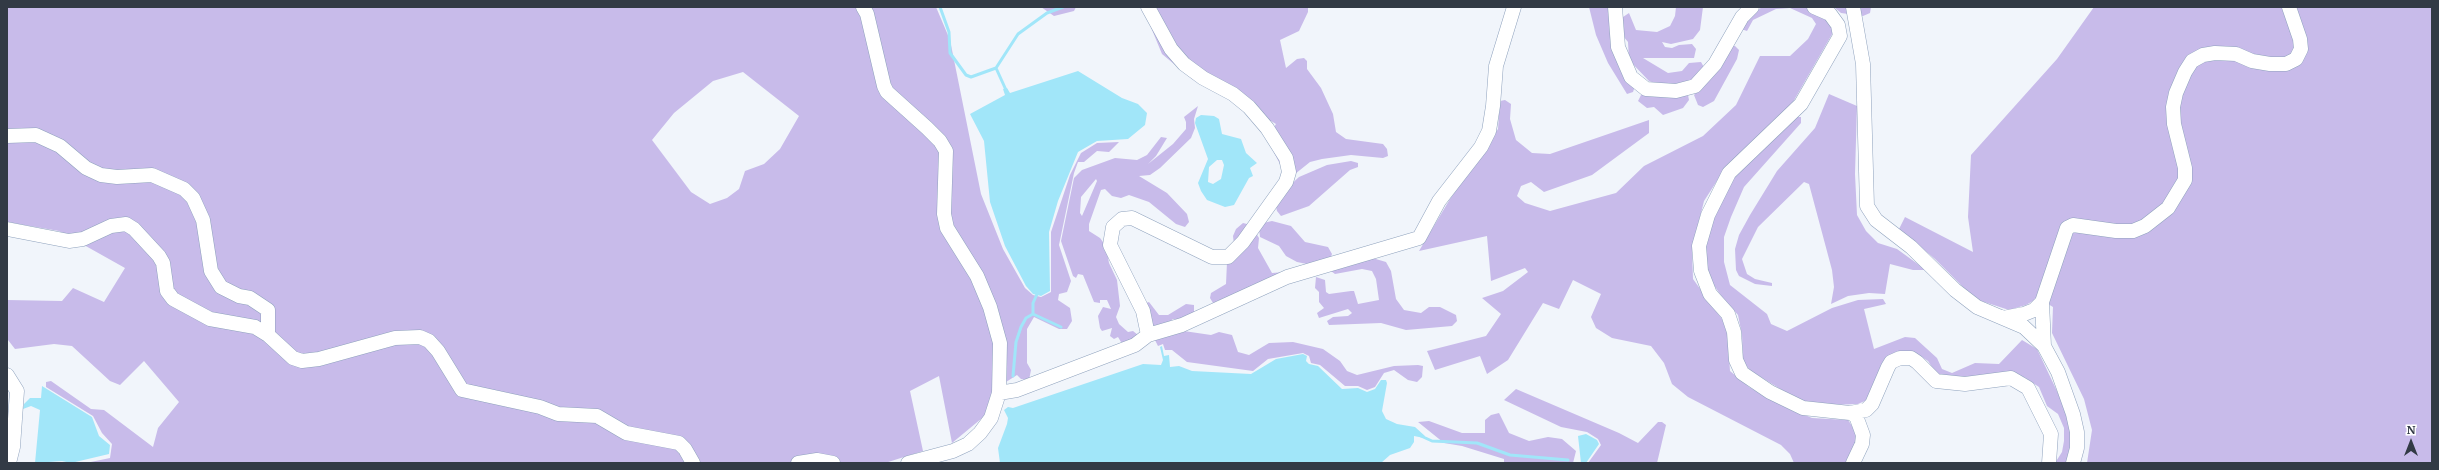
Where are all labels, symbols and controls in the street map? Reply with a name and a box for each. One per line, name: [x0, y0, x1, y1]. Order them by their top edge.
north arrow: [2391, 422, 2431, 462]
text: N: [2407, 423, 2415, 437]

